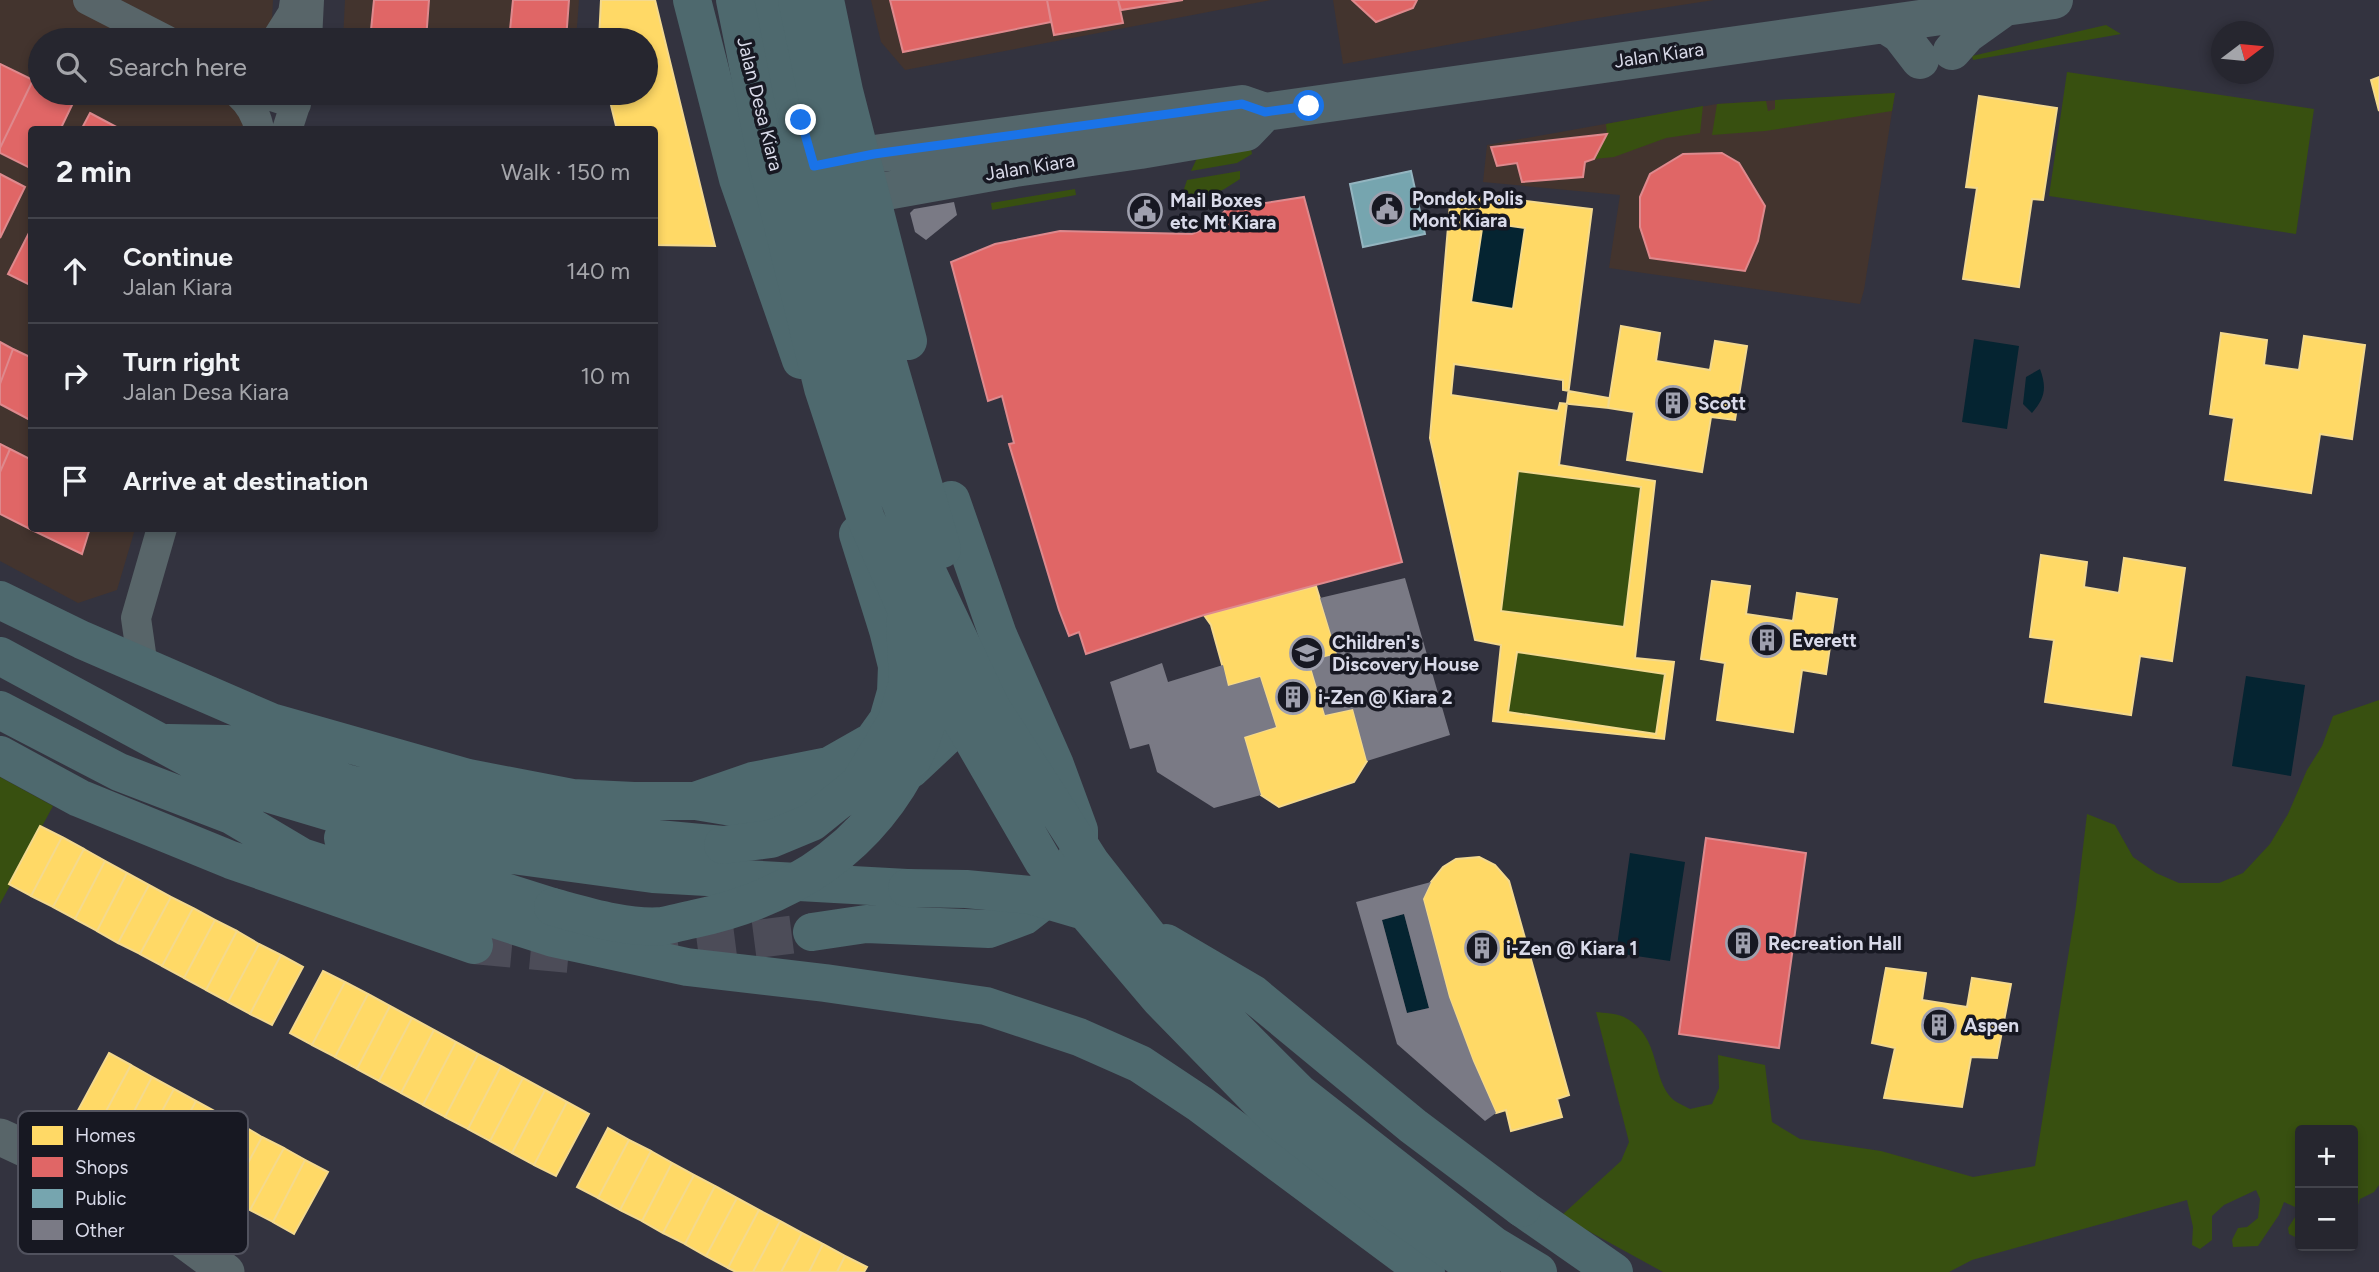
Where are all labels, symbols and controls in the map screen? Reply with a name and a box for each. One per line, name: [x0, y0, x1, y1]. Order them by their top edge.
north arrow: [2211, 21, 2274, 84]
search box: [28, 28, 658, 105]
street label: Jalan Desa Kiara: [732, 35, 788, 173]
street label: Jalan Kiara: [1613, 37, 1705, 73]
icon: search: [52, 48, 90, 86]
text: Search here: [108, 51, 247, 83]
route start: [1293, 90, 1324, 121]
route end: [785, 104, 816, 135]
street label: Jalan Kiara: [984, 149, 1076, 185]
text: 2 min: [56, 153, 132, 190]
text: Walk · 150 m: [501, 158, 630, 186]
place label: Pondok Polis Mont Kiara: [1412, 187, 1523, 232]
place label: Mail Boxes etc Mt Kiara: [1170, 189, 1276, 234]
public building icon: Pondok Polis Mont Kiara: [1368, 190, 1406, 228]
public building icon: Mail Boxes etc Mt Kiara: [1126, 192, 1164, 230]
text: Continue: [123, 241, 233, 273]
icon: ahead: [56, 252, 94, 290]
text: 140 m: [566, 257, 630, 285]
text: Jalan Kiara: [123, 273, 232, 301]
text: Turn right: [123, 346, 240, 378]
icon: right: [56, 357, 94, 395]
text: 10 m: [581, 362, 630, 390]
text: Jalan Desa Kiara: [123, 378, 289, 406]
building icon: Scott: [1654, 384, 1692, 422]
place label: Scott: [1698, 392, 1747, 415]
icon: arrive: [56, 462, 94, 500]
text: Arrive at destination: [123, 465, 368, 497]
building icon: Everett: [1748, 621, 1786, 659]
place label: Everett: [1792, 629, 1857, 652]
place label: Children's Discovery House: [1332, 631, 1480, 676]
school or university icon: Children's Discovery House: [1288, 634, 1326, 672]
building icon: i-Zen @ Kiara 2: [1274, 678, 1312, 716]
place label: i-Zen @ Kiara 2: [1318, 686, 1453, 709]
building icon: Recreation Hall: [1724, 924, 1762, 962]
building icon: i-Zen @ Kiara 1: [1463, 929, 1501, 967]
place label: Recreation Hall: [1768, 932, 1902, 955]
place label: i-Zen @ Kiara 1: [1506, 937, 1638, 960]
building icon: Aspen: [1920, 1006, 1958, 1044]
place label: Aspen: [1964, 1014, 2019, 1037]
legend: [18, 1111, 248, 1254]
text: Homes: [75, 1124, 136, 1147]
map controls: [2295, 1125, 2358, 1251]
button: +: [2295, 1125, 2358, 1188]
text: Shops: [75, 1156, 129, 1179]
text: Public: [75, 1187, 127, 1210]
button: −: [2295, 1188, 2358, 1251]
text: Other: [75, 1219, 125, 1242]

